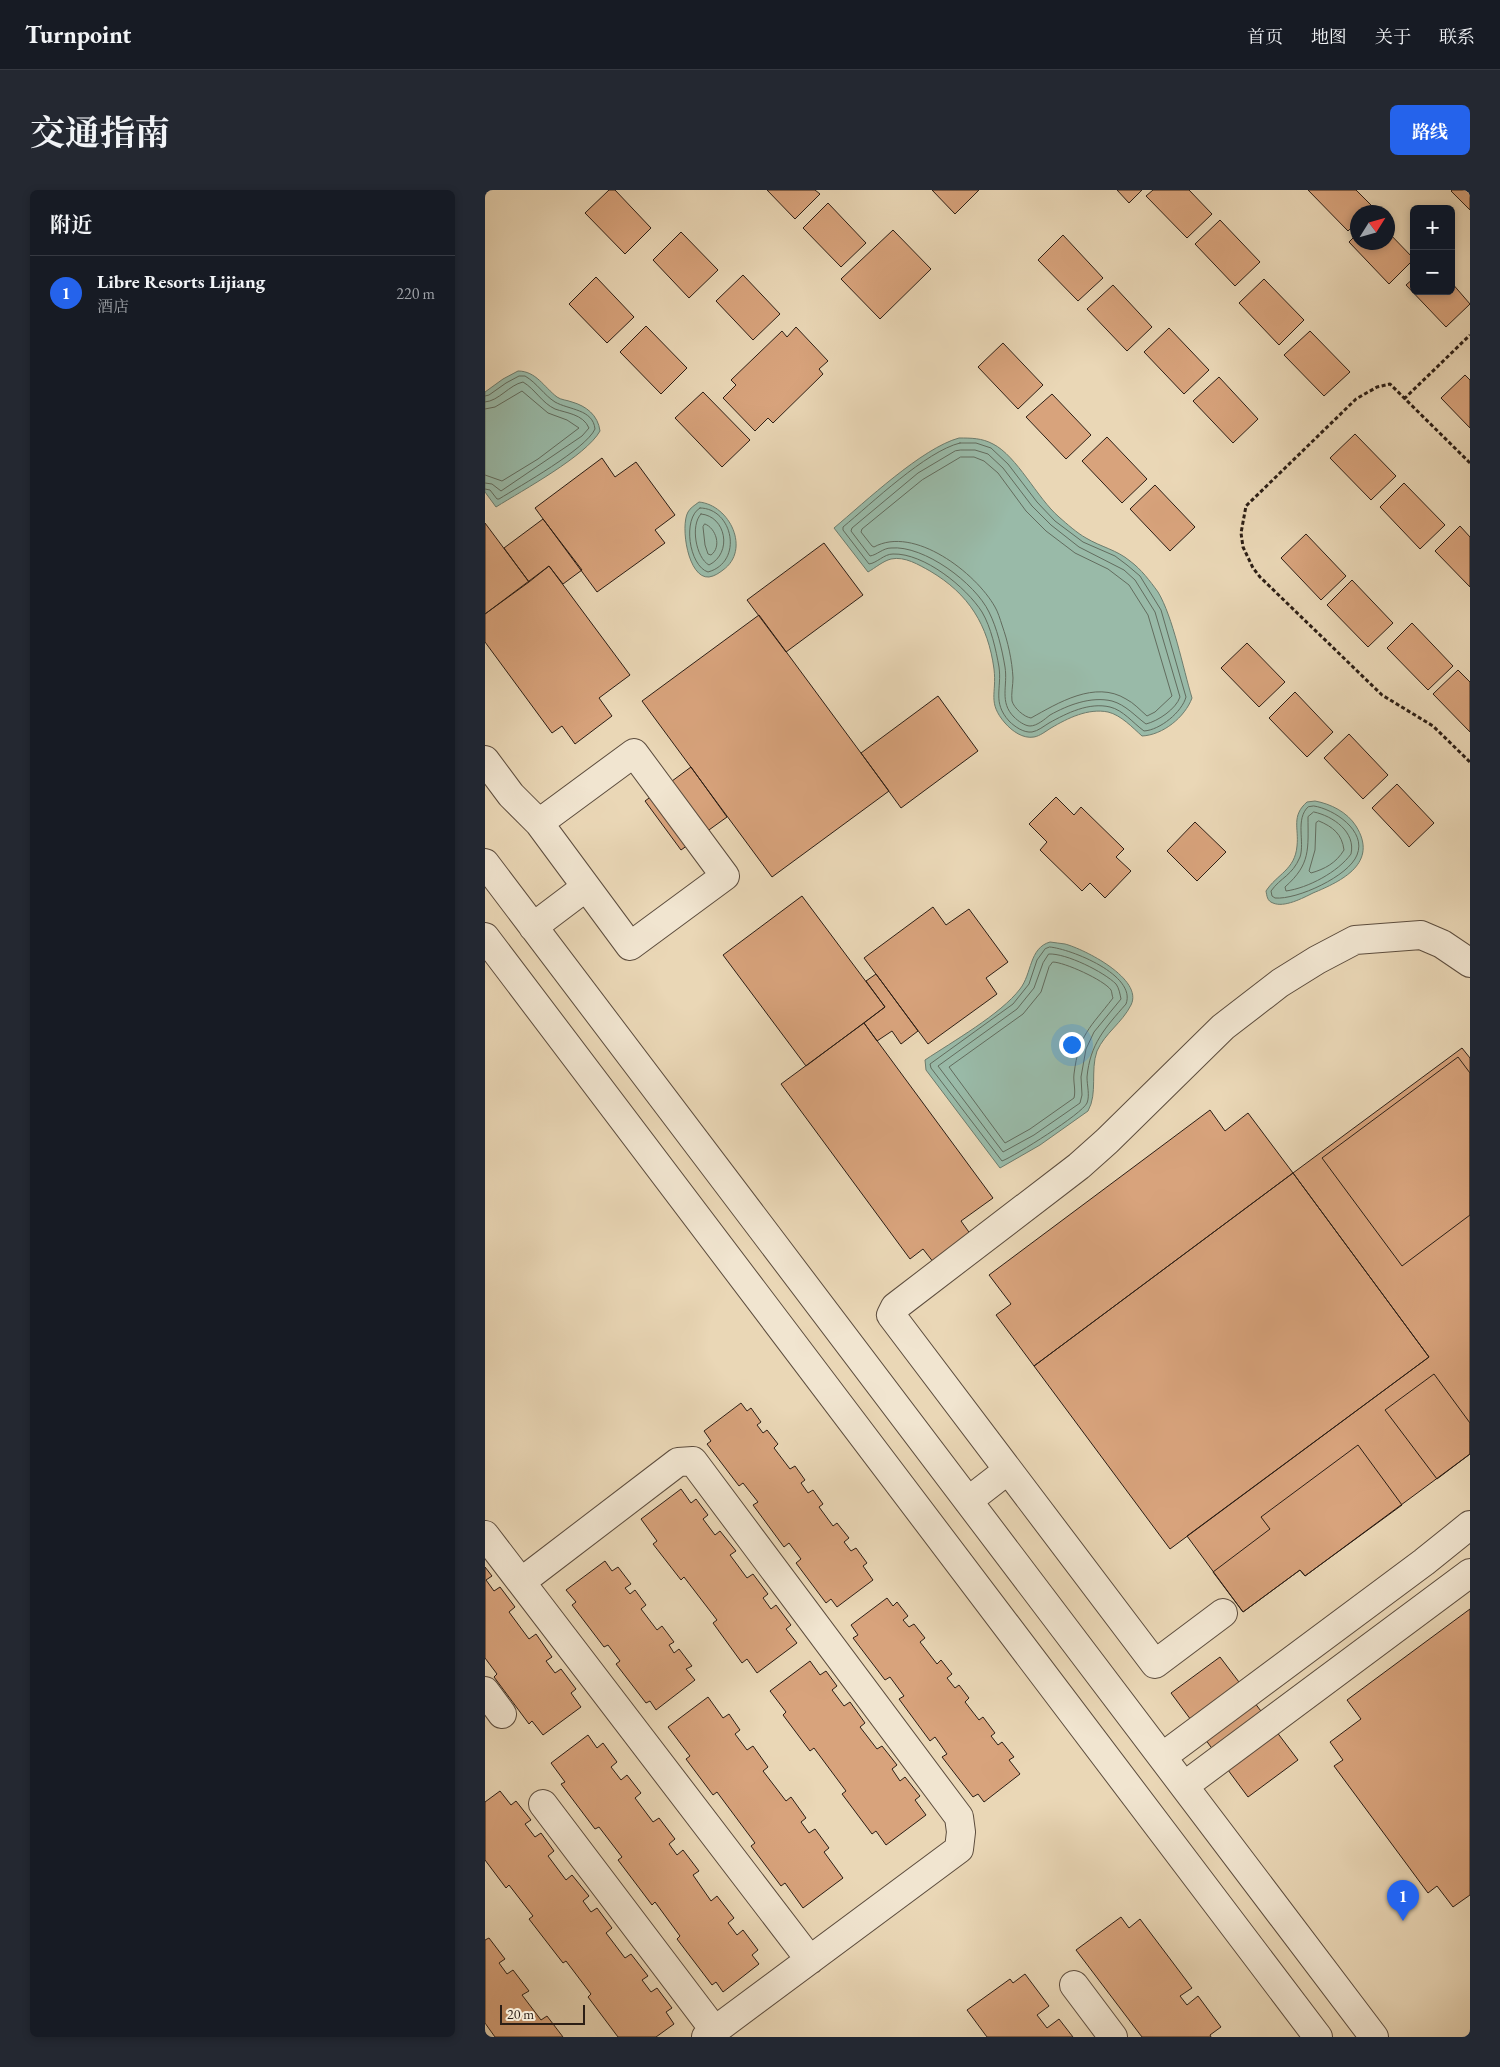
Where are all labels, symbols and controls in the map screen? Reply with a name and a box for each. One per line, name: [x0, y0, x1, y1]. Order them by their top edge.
text: Turnpoint: [25, 19, 131, 50]
text: 首页: [1247, 25, 1283, 48]
text: 地图: [1311, 25, 1347, 48]
text: 关于: [1375, 25, 1411, 48]
text: 联系: [1439, 25, 1475, 48]
button: 路线: [1390, 105, 1470, 155]
text: 交通指南: [30, 110, 170, 155]
north arrow: [1350, 205, 1395, 250]
map controls: [1410, 205, 1455, 295]
button: +: [1410, 205, 1455, 250]
text: 附近: [50, 211, 92, 238]
button: −: [1410, 250, 1455, 295]
text: Libre Resorts Lijiang: [97, 269, 265, 294]
text: 1: [62, 283, 70, 304]
text: 220 m: [396, 283, 435, 304]
text: 酒店: [97, 296, 129, 317]
your location: [1059, 1032, 1085, 1058]
pin: 1: [1387, 1880, 1419, 1921]
scale bar: [500, 2002, 585, 2025]
text: 20 m: [507, 2005, 534, 2023]

